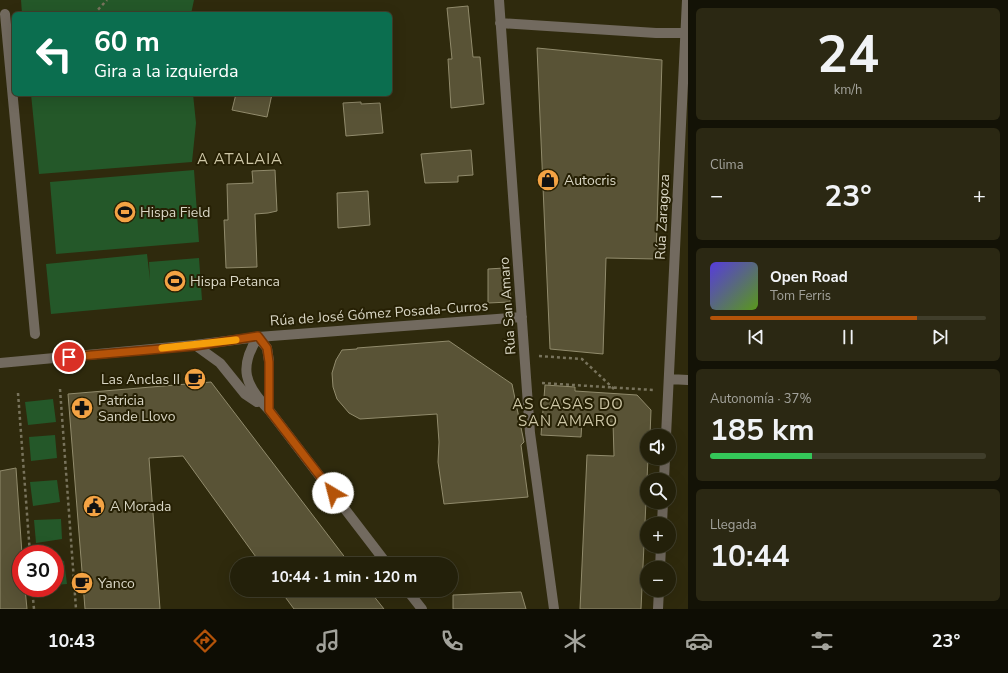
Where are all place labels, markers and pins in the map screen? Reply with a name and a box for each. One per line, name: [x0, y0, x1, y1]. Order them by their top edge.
shop icon: Autocris: [535, 167, 561, 193]
place label: Autocris: [564, 171, 616, 190]
sports icon: Hispa Field: [112, 199, 138, 225]
place label: Hispa Field: [140, 203, 210, 222]
sports icon: Hispa Petanca: [162, 268, 188, 294]
place label: Hispa Petanca: [190, 272, 280, 291]
pin: [52, 340, 86, 374]
cafe icon: Las Anclas II: [182, 366, 208, 392]
place label: Las Anclas II: [101, 370, 180, 389]
place label: Patricia Sande Llovo: [98, 391, 176, 426]
pharmacy icon: Patricia Sande Llovo: [69, 395, 95, 421]
public building icon: A Morada: [81, 493, 107, 519]
place label: A Morada: [110, 497, 172, 516]
cafe icon: Yanco: [69, 570, 95, 596]
place label: Yanco: [97, 574, 135, 593]

